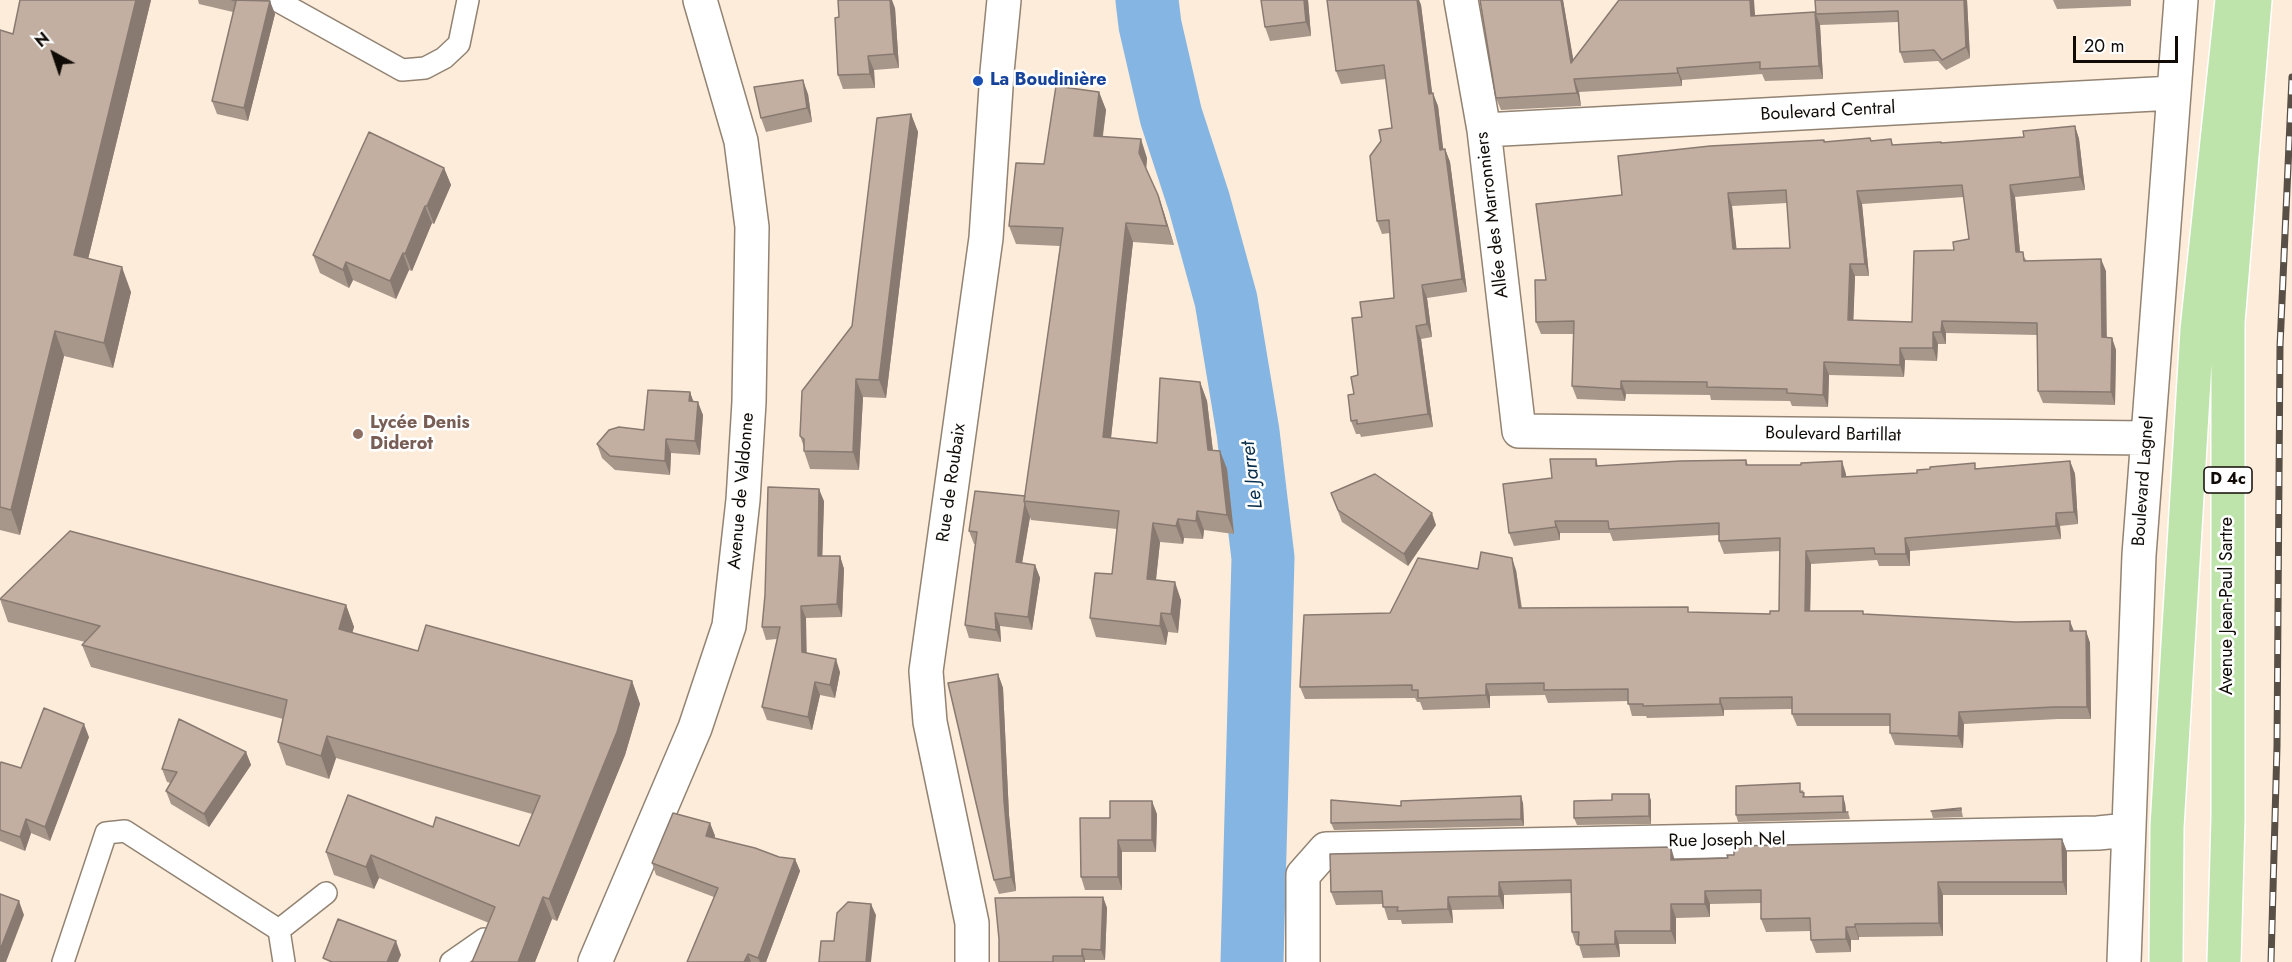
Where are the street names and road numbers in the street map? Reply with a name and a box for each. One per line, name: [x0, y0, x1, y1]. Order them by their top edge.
street label: Boulevard Central: [1760, 98, 1896, 126]
street label: Allée des Marronniers: [1472, 130, 1514, 300]
street label: Avenue de Valdonne: [724, 412, 760, 570]
street label: Boulevard Lagnel: [2129, 415, 2159, 547]
street label: Rue de Roubaix: [933, 422, 971, 544]
street label: Boulevard Bartillat: [1765, 423, 1901, 447]
road number: D 4c: [2204, 467, 2252, 493]
street label: Avenue Jean-Paul Sartre: [2217, 517, 2239, 695]
street label: Rue Joseph Nel: [1668, 829, 1786, 853]

